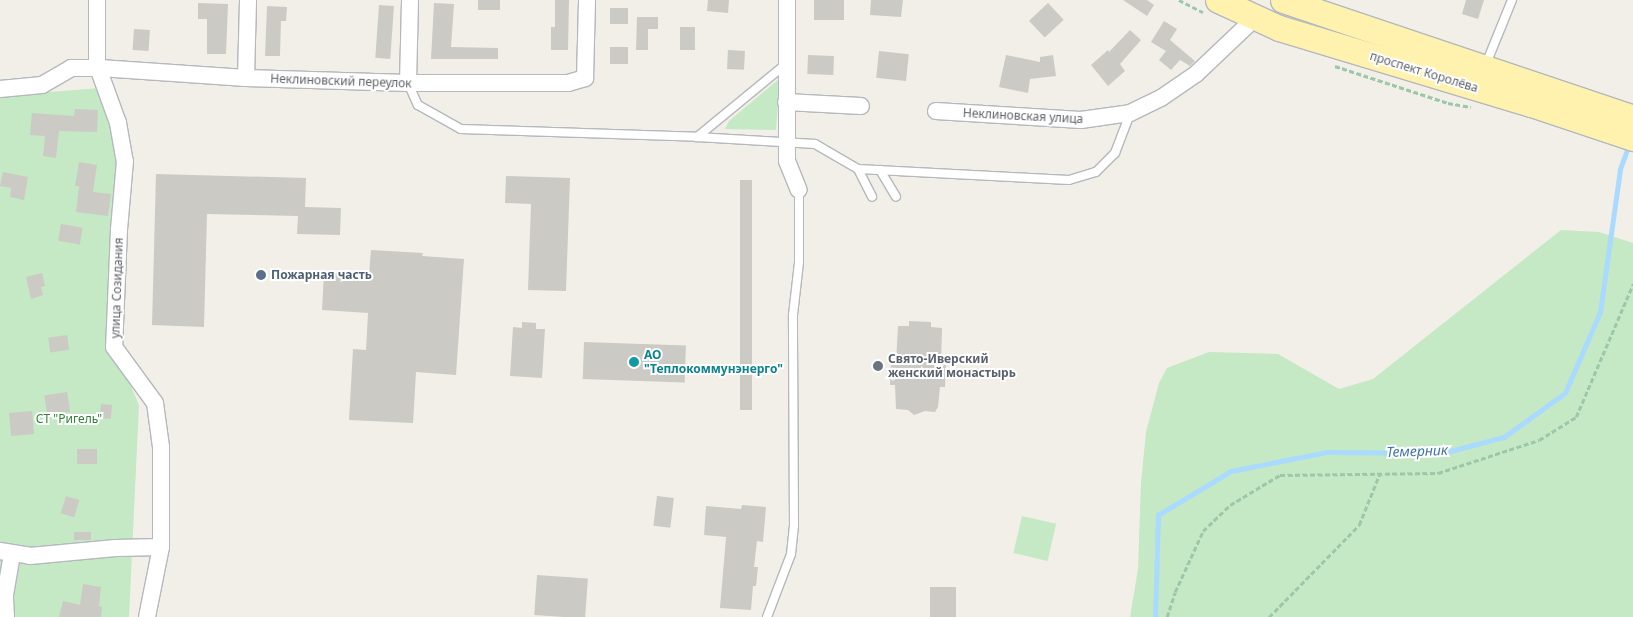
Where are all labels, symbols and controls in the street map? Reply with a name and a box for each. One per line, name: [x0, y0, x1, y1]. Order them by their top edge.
street label: проспект Королёва: [1368, 49, 1480, 95]
street label: Неклиновский переулок: [270, 71, 412, 91]
street label: Неклиновская улица: [962, 106, 1084, 126]
street label: улица Созидания: [108, 237, 126, 339]
place label: Пожарная часть: [271, 268, 372, 282]
marker: Пожарная часть: [255, 269, 267, 281]
place label: АО "Теплокоммунэнерго": [644, 348, 783, 376]
place label: Свято-Иверский женский монастырь: [888, 352, 1016, 380]
marker: АО "Теплокоммунэнерго": [628, 356, 640, 368]
marker: Свято-Иверский женский монастырь: [872, 360, 884, 372]
park label: СТ "Ригель": [36, 412, 102, 426]
water label: Темерник: [1386, 442, 1448, 460]

